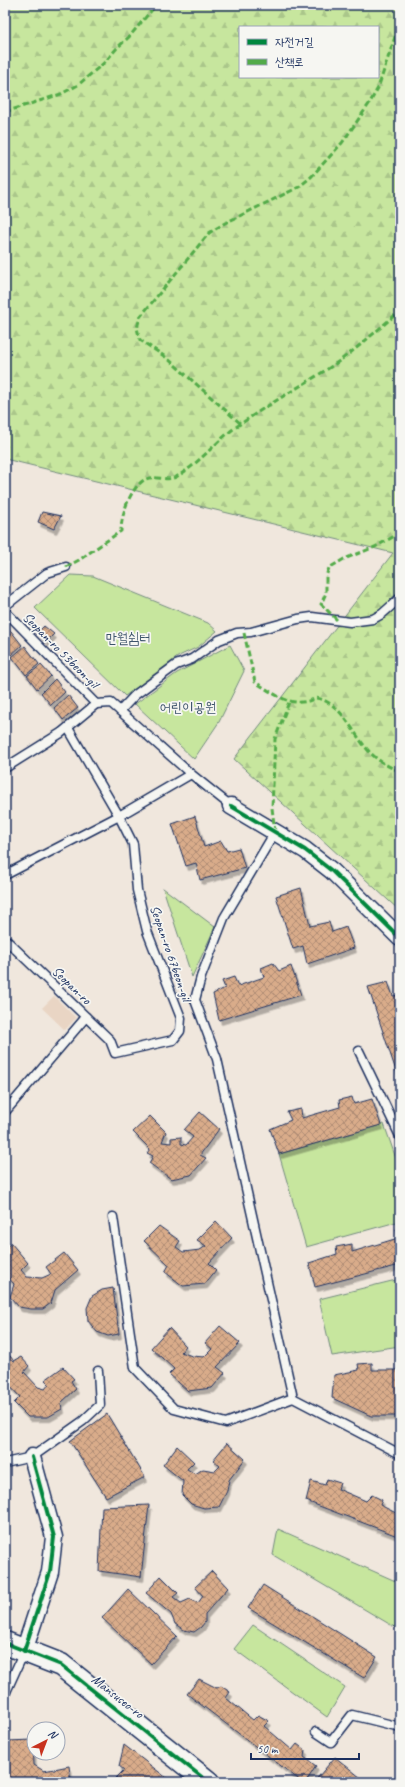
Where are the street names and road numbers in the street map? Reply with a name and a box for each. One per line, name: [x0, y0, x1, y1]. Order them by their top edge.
street label: Seopan-ro 53beon-gil: [19, 609, 104, 694]
street label: Seopan-ro 67beon-gil: [146, 903, 196, 1006]
street label: Seopan-ro: [49, 963, 96, 1009]
street label: Mansuseo-ro: [88, 1671, 148, 1723]

